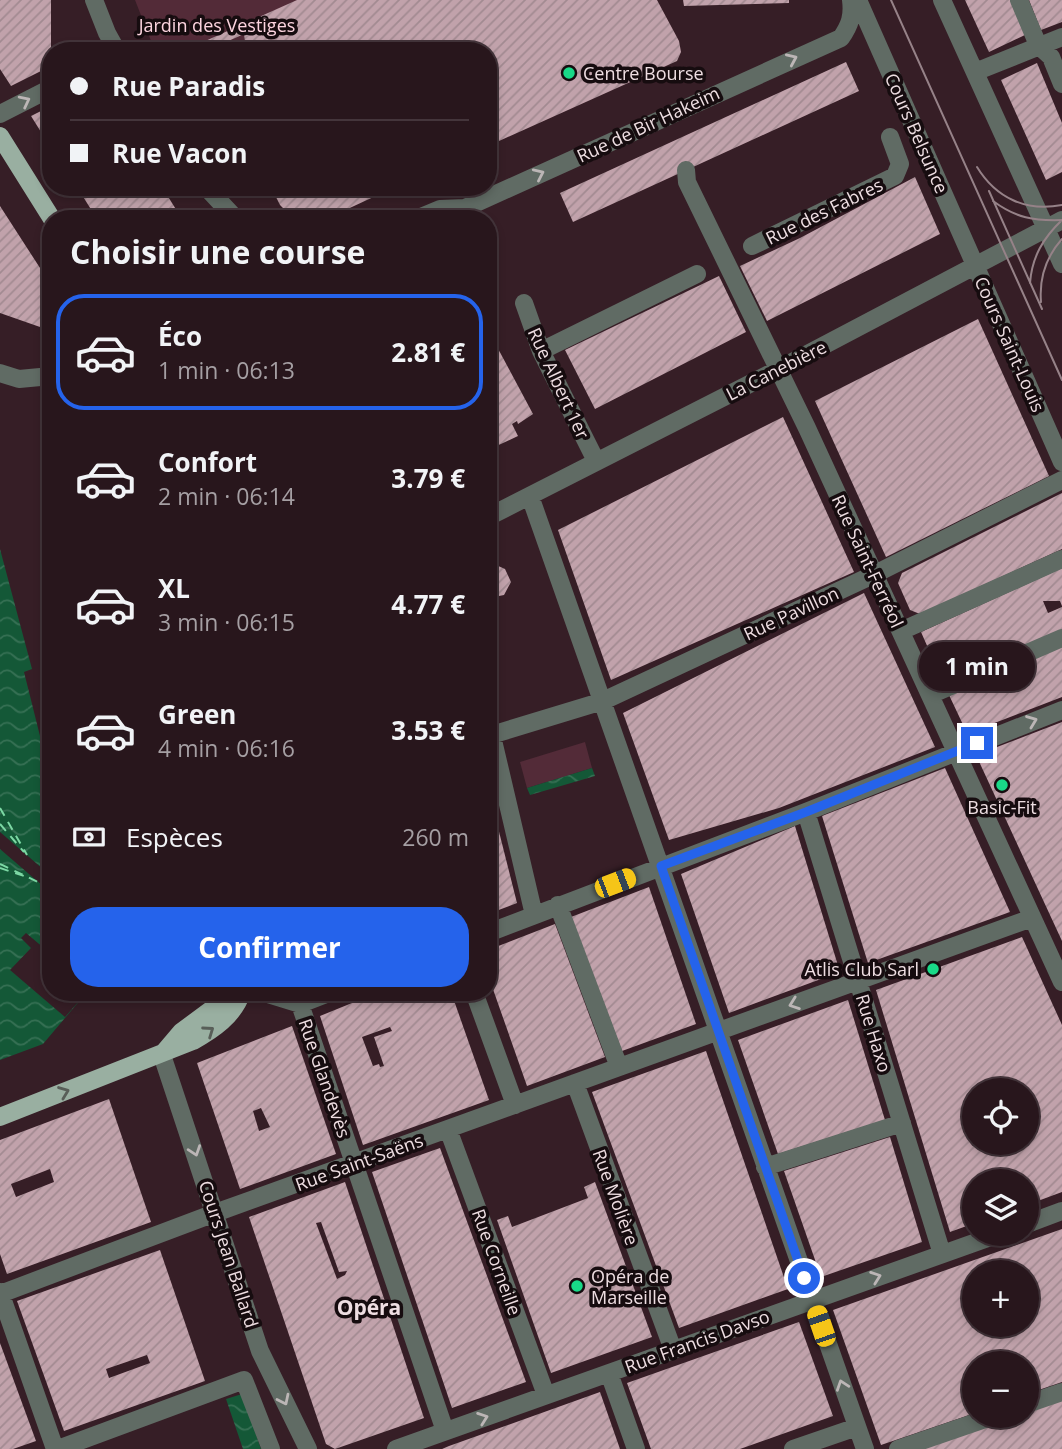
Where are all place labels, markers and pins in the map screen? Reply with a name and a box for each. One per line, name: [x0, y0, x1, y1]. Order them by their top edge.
place label: Centre Bourse: [583, 61, 704, 85]
marker: Centre Bourse: [561, 65, 577, 81]
marker: Basic-Fit: [994, 777, 1010, 793]
place label: Basic-Fit: [967, 795, 1037, 819]
place label: Atlis Club Sarl: [804, 957, 919, 981]
marker: Atlis Club Sarl: [925, 961, 941, 977]
place label: Opéra de Marseille: [591, 1264, 669, 1309]
marker: Opéra de Marseille: [569, 1278, 585, 1294]

